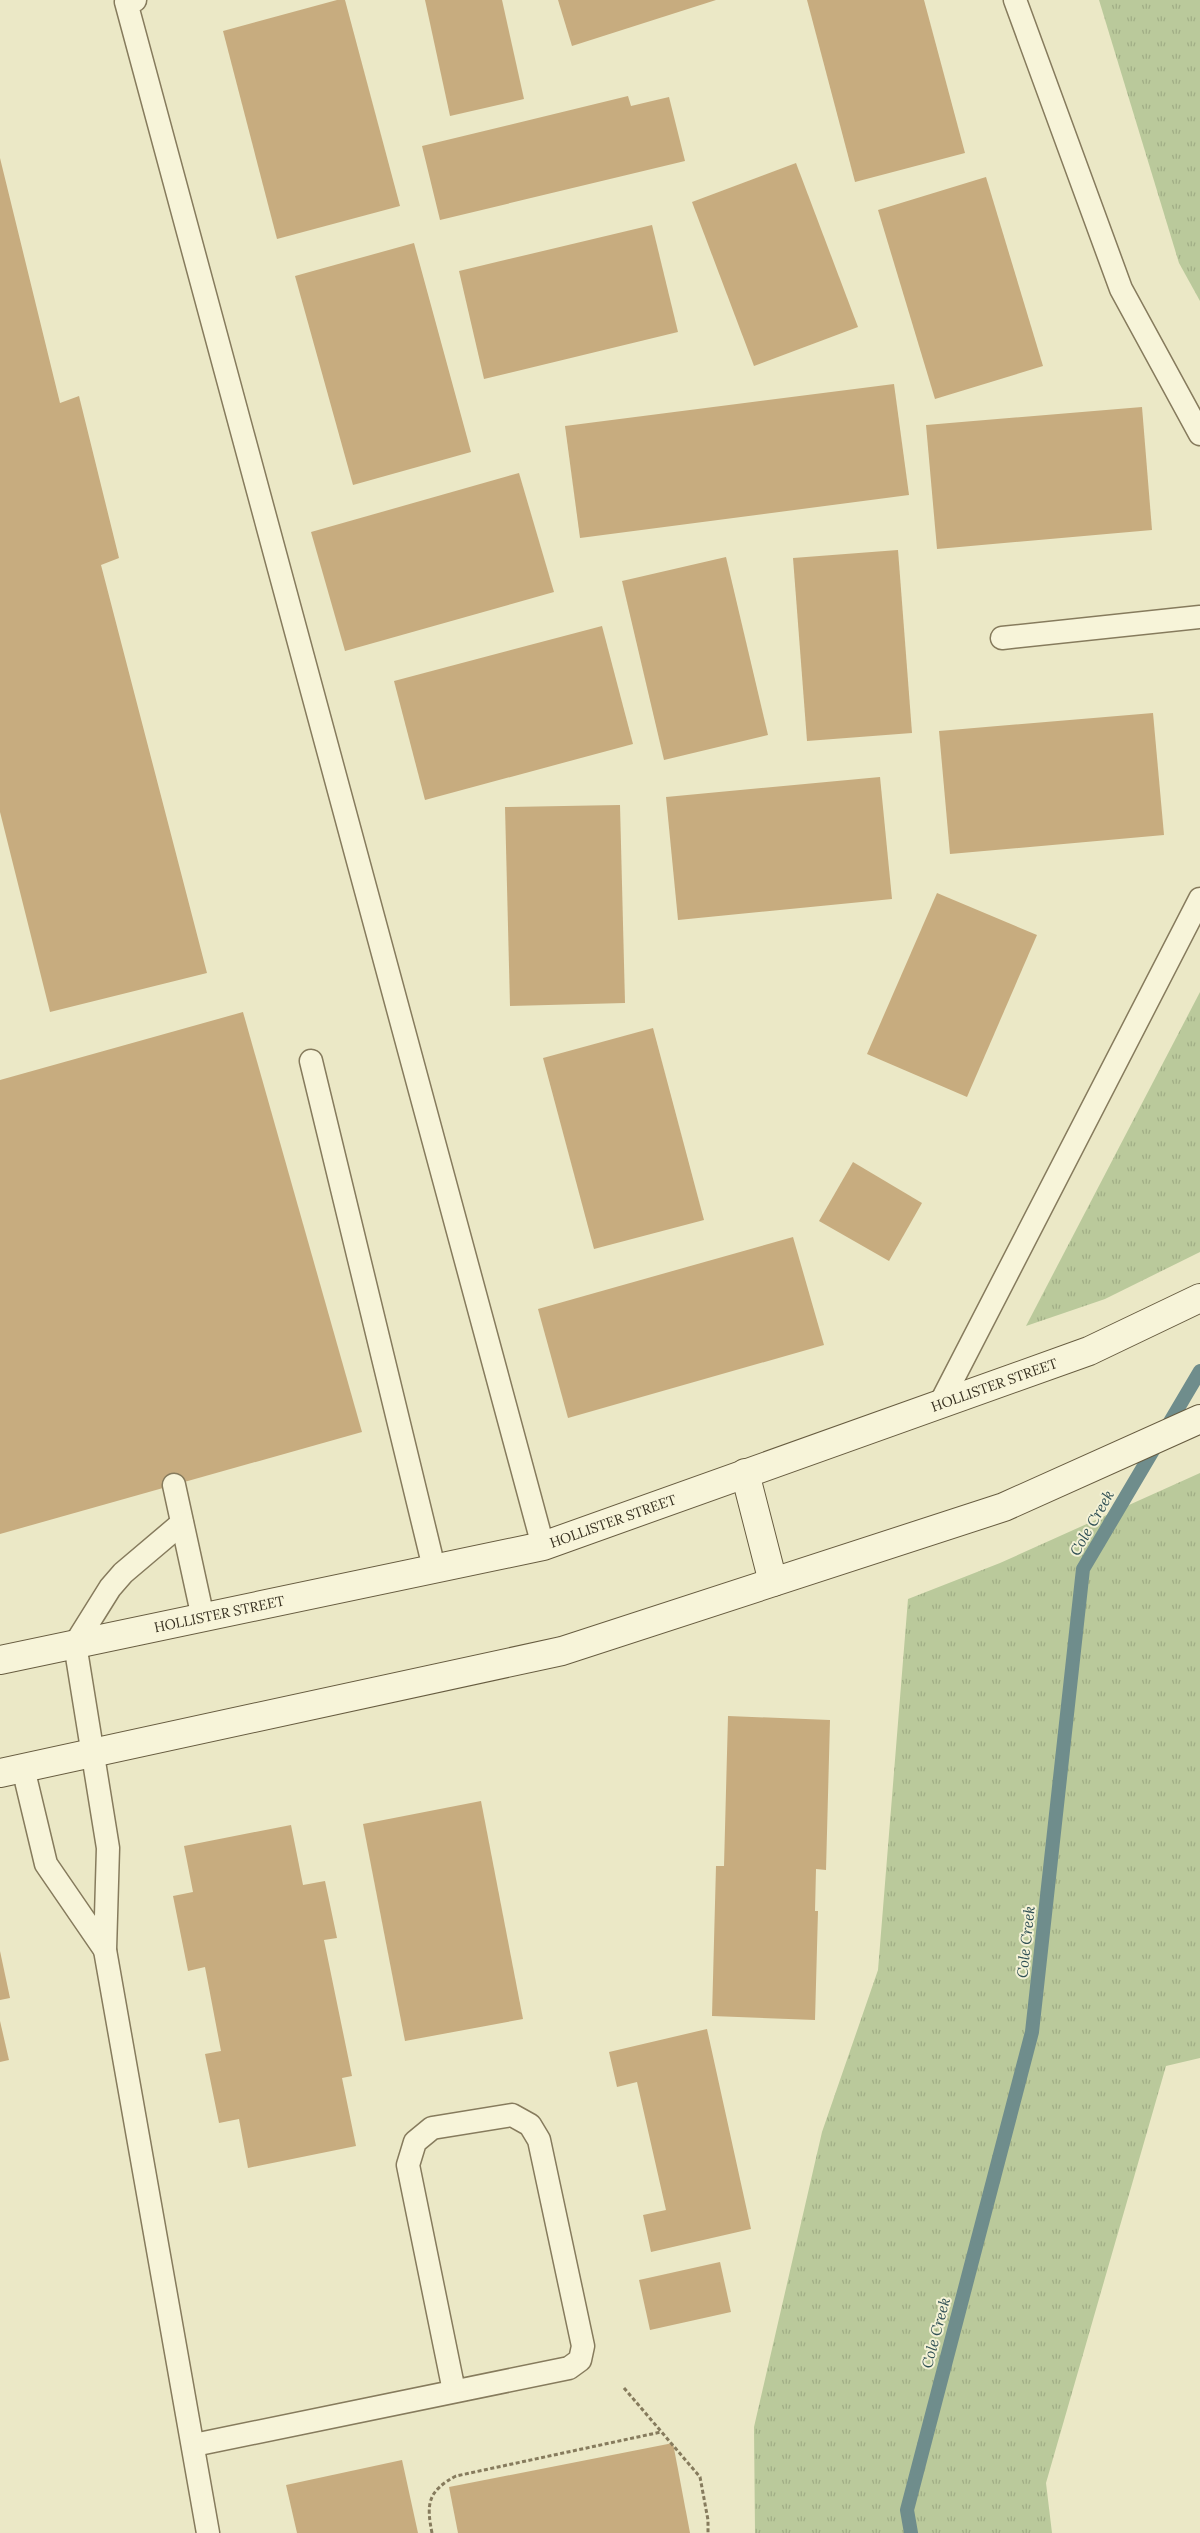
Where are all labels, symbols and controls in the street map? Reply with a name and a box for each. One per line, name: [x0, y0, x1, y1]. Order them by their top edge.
street label: HOLLISTER STREET: [929, 1354, 1060, 1416]
water label: Cole Creek: [1065, 1486, 1118, 1559]
street label: HOLLISTER STREET: [547, 1490, 678, 1552]
street label: HOLLISTER STREET: [152, 1592, 286, 1636]
water label: Cole Creek: [1012, 1905, 1039, 1979]
water label: Cole Creek: [917, 2295, 954, 2370]

